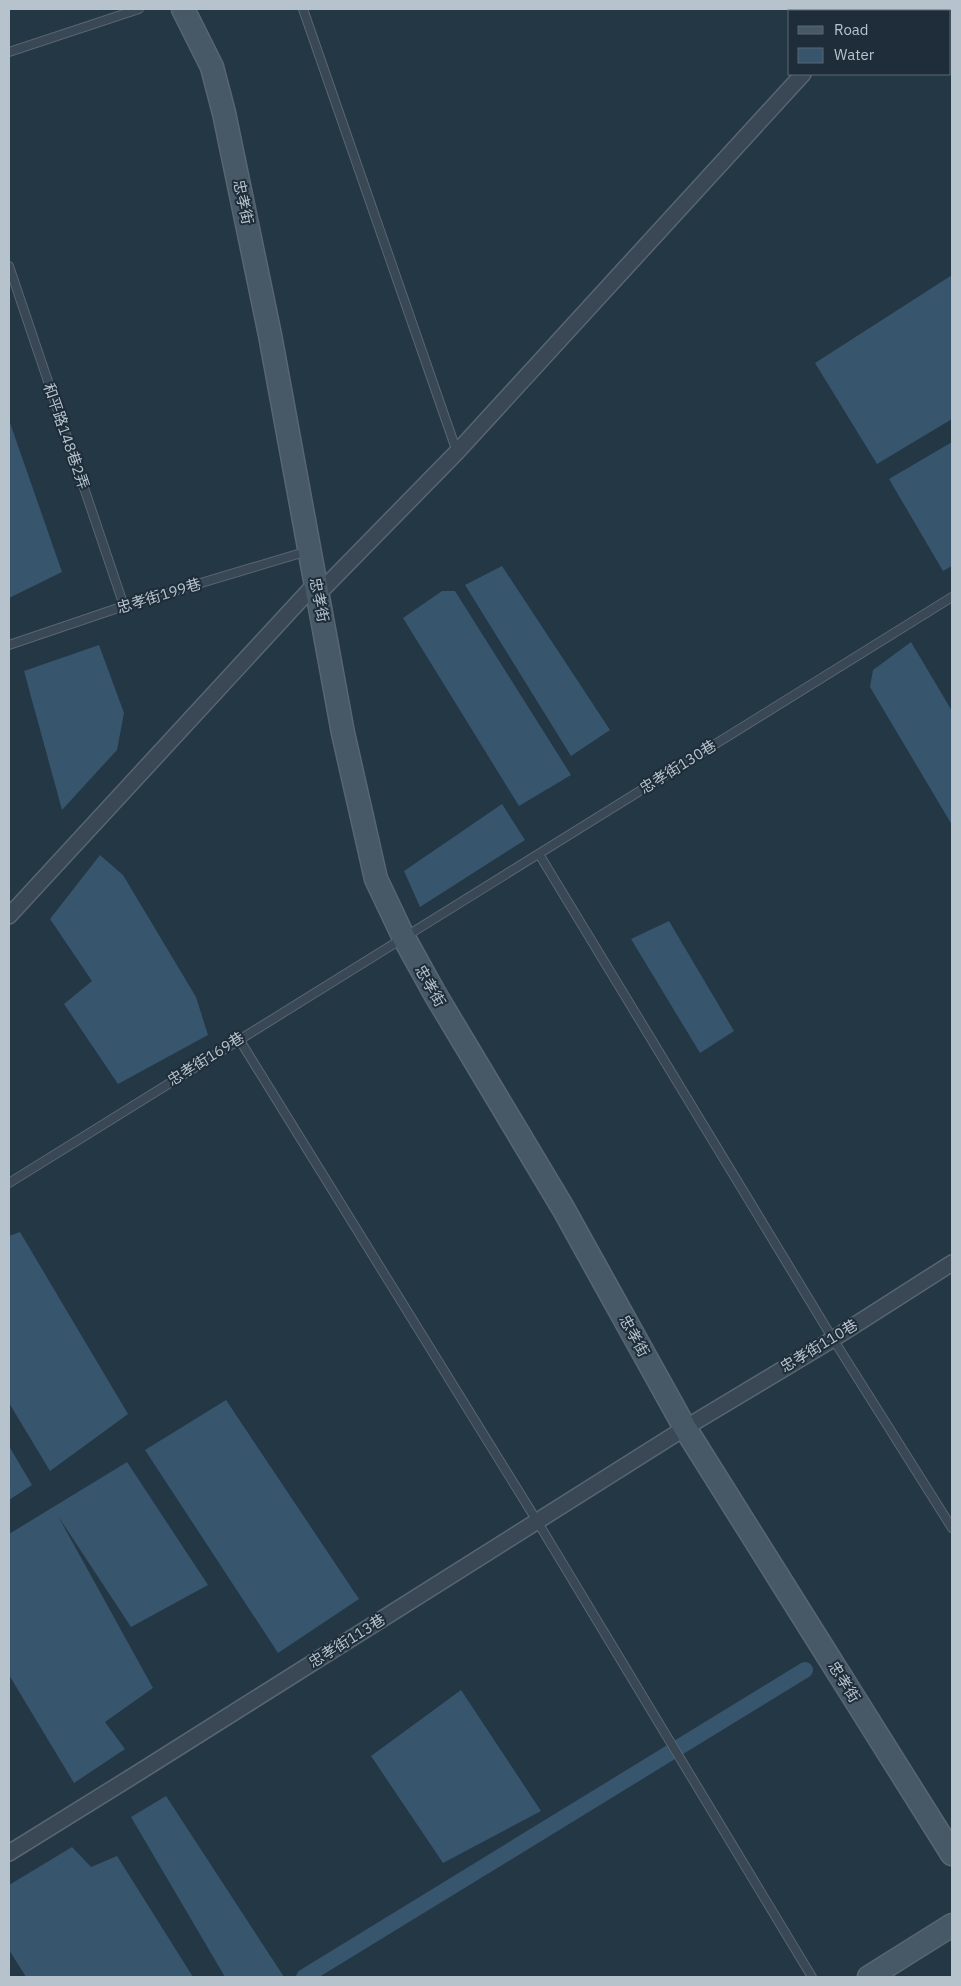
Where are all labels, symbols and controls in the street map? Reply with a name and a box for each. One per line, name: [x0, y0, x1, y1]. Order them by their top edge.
legend: [788, 10, 951, 75]
text: Road: [834, 20, 869, 39]
text: Water: [834, 45, 875, 64]
street label: 忠孝街: [230, 178, 257, 226]
street label: 和平路148巷2弄: [39, 380, 94, 491]
street label: 忠孝街199巷: [114, 574, 203, 617]
street label: 忠孝街: [306, 576, 333, 624]
street label: 忠孝街130巷: [636, 735, 720, 798]
street label: 忠孝街: [411, 962, 450, 1010]
street label: 忠孝街169巷: [164, 1027, 248, 1090]
street label: 忠孝街: [615, 1311, 654, 1360]
street label: 忠孝街110巷: [777, 1315, 861, 1376]
street label: 忠孝街113巷: [305, 1609, 389, 1672]
street label: 忠孝街: [824, 1658, 864, 1706]

